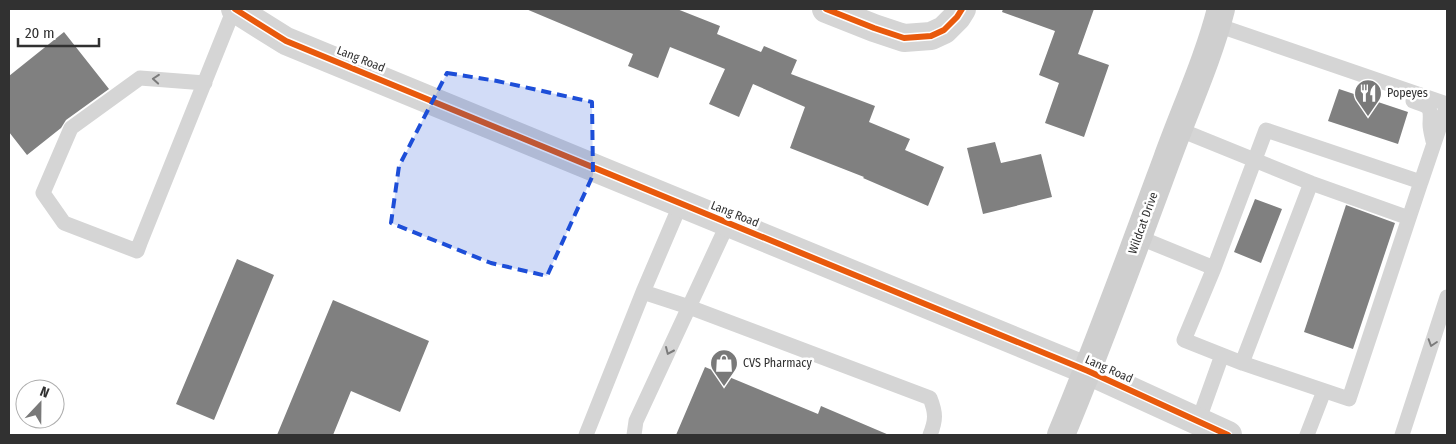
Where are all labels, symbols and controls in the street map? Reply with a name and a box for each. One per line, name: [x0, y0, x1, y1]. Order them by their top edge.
scale bar: [18, 15, 99, 47]
text: 20 m: [25, 24, 55, 42]
street label: Lang Road: [335, 43, 387, 75]
one-way arrow: [152, 74, 160, 85]
restaurant icon: Popeyes: [1353, 78, 1383, 117]
place label: Popeyes: [1387, 86, 1428, 100]
street label: Wildcat Drive: [1125, 190, 1161, 256]
street label: Lang Road: [709, 198, 761, 230]
one-way arrow: [1428, 339, 1438, 347]
one-way arrow: [664, 346, 675, 355]
shop icon: CVS Pharmacy: [709, 348, 739, 387]
street label: Lang Road: [1083, 352, 1135, 386]
place label: CVS Pharmacy: [743, 356, 812, 370]
north arrow: [15, 379, 65, 429]
text: N: [38, 383, 52, 402]

